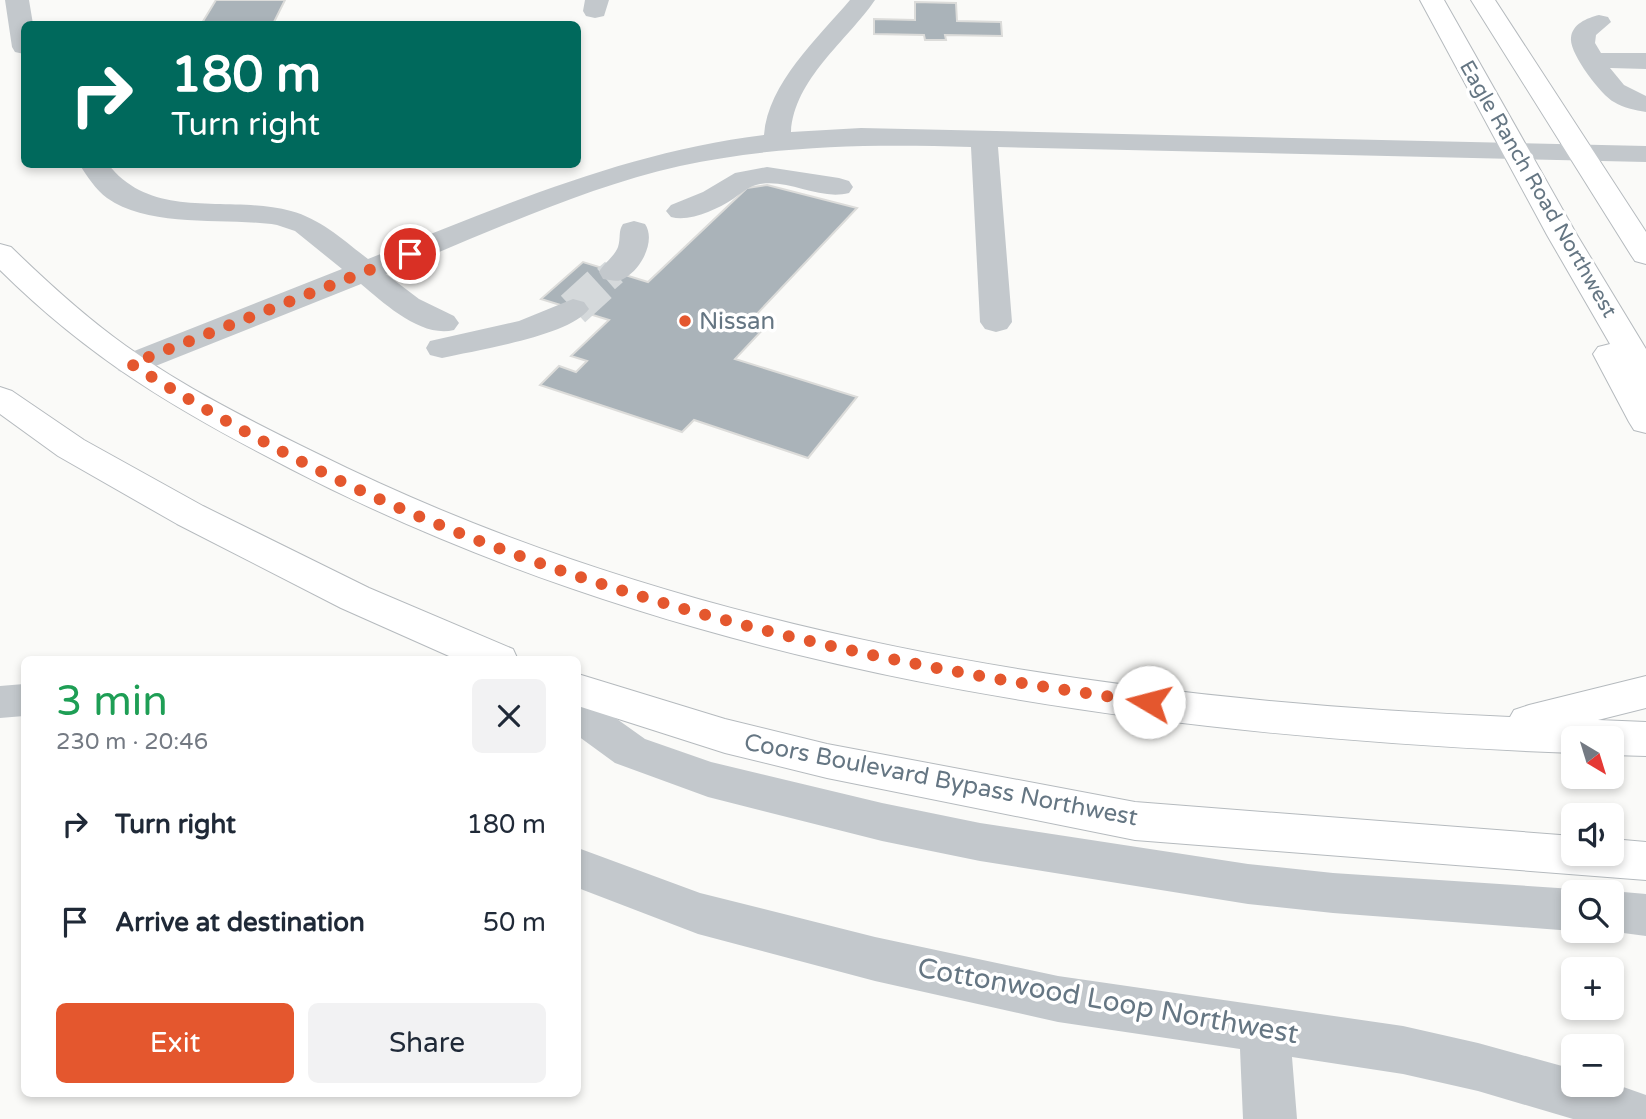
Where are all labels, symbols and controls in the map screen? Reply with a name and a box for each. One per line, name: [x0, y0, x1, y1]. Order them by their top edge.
text: 180 m: [171, 46, 321, 105]
icon: right: [56, 49, 147, 140]
street label: Eagle Ranch Road Northwest: [1454, 56, 1622, 322]
text: Turn right: [171, 106, 320, 144]
pin: [380, 224, 440, 284]
icon: arrive: [391, 235, 429, 273]
place label: Nissan: [699, 307, 775, 336]
marker: Nissan: [677, 313, 693, 329]
position arrow: [1112, 665, 1186, 739]
text: 3 min: [56, 676, 168, 727]
button: close: [472, 679, 546, 753]
north arrow: [1561, 726, 1624, 789]
map controls: [1561, 726, 1624, 1097]
text: 230 m · 20:46: [56, 728, 208, 756]
street label: Coors Boulevard Bypass Northwest: [742, 728, 1140, 832]
button: sound: [1561, 803, 1624, 866]
icon: right: [56, 805, 94, 843]
text: Turn right: [115, 809, 236, 840]
text: 180 m: [466, 809, 546, 840]
button: search: [1561, 880, 1624, 943]
icon: arrive: [56, 903, 94, 941]
text: Arrive at destination: [115, 907, 365, 938]
text: 50 m: [483, 907, 546, 938]
street label: Cottonwood Loop Northwest: [915, 951, 1301, 1051]
button: +: [1561, 957, 1624, 1020]
button: Exit: [56, 1003, 294, 1083]
button: Share: [308, 1003, 546, 1083]
button: −: [1561, 1034, 1624, 1097]

